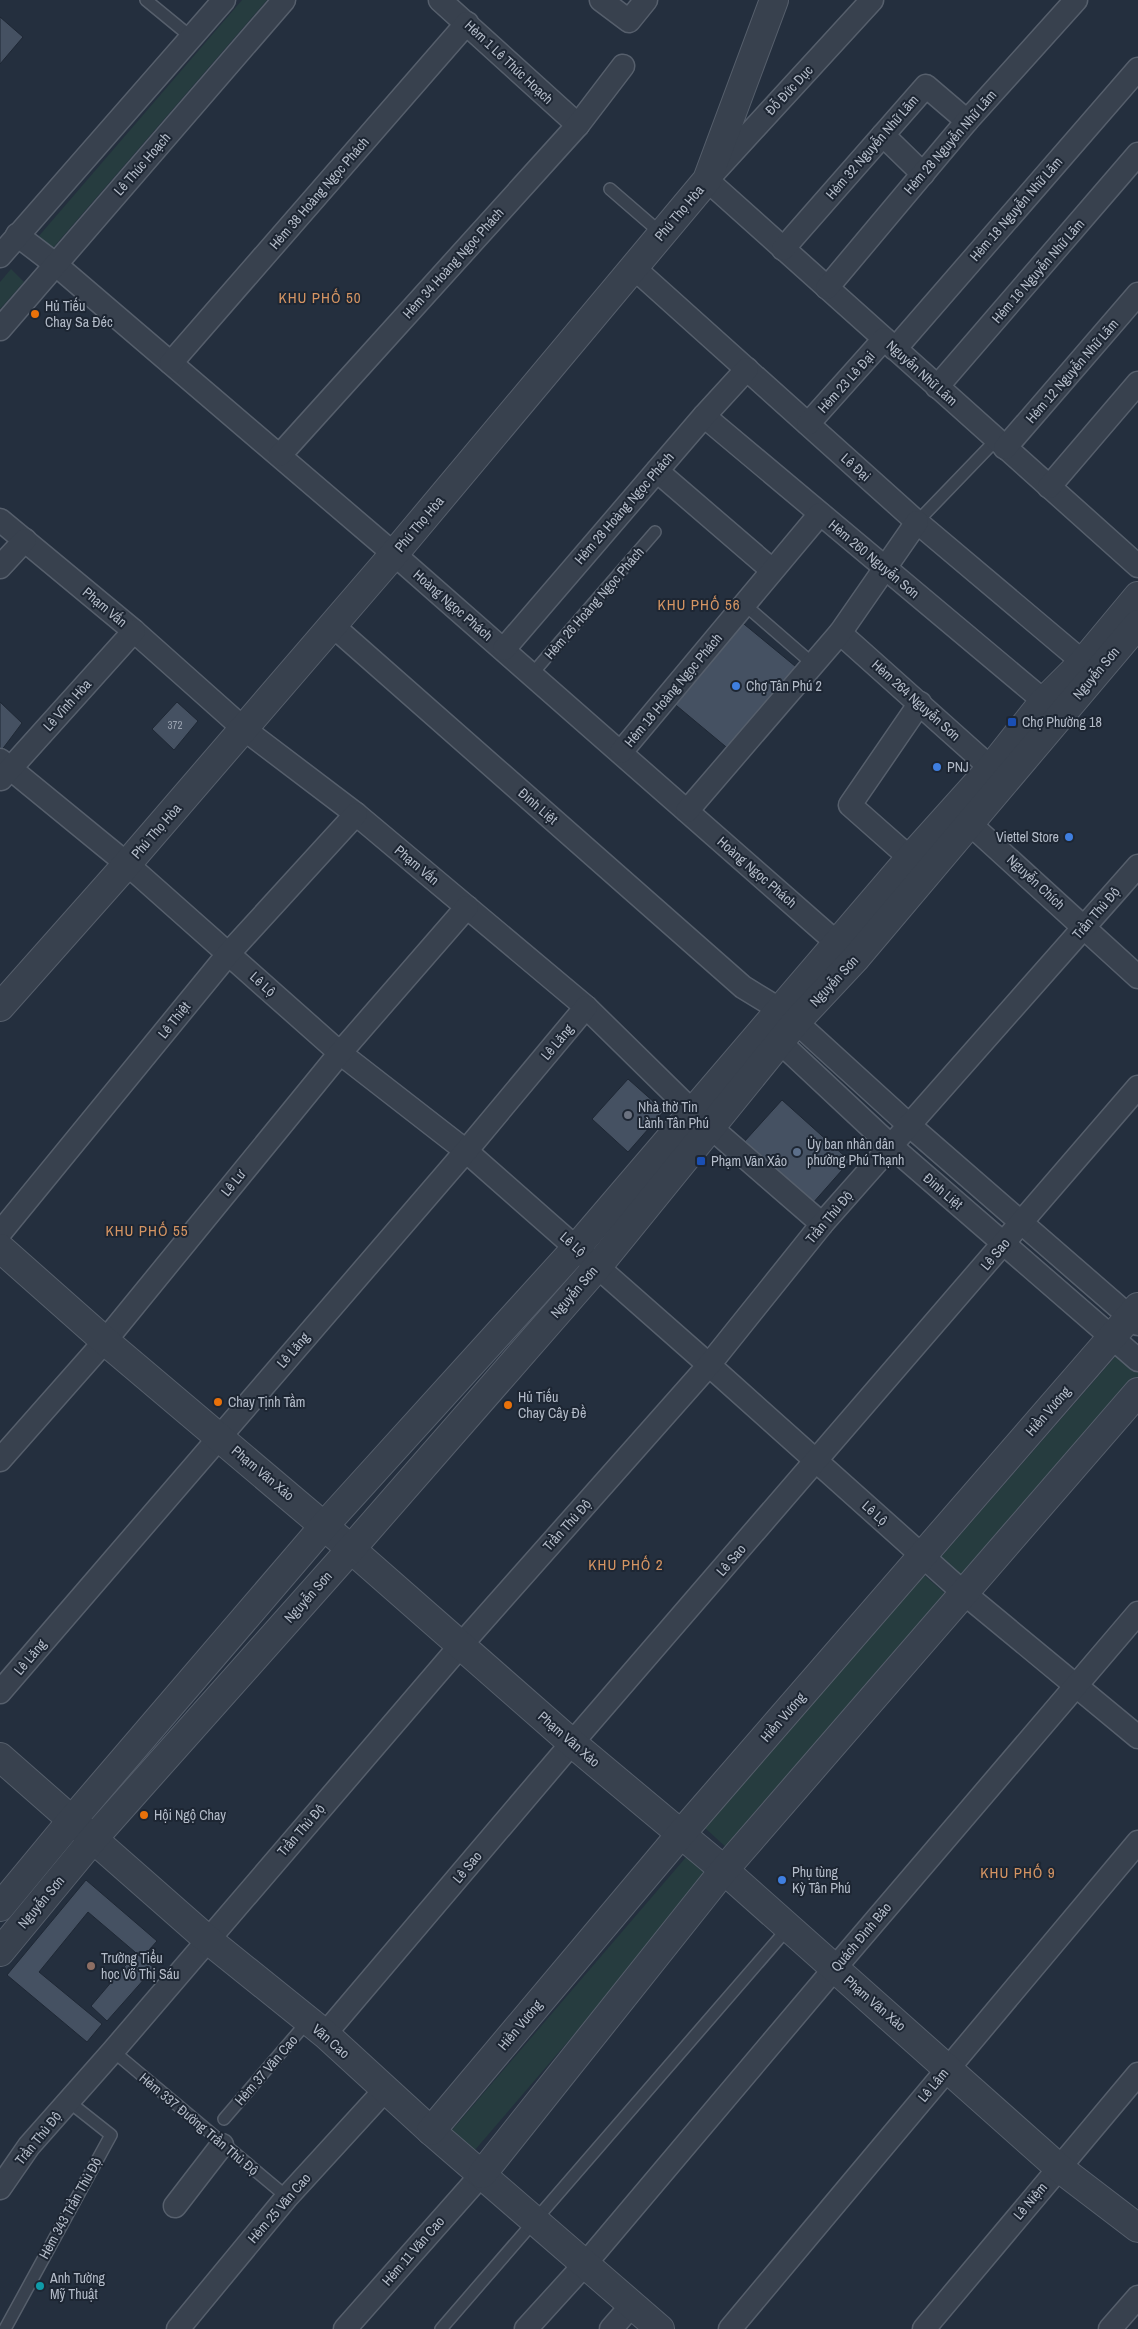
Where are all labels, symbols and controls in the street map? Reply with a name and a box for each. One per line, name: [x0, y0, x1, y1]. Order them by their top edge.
street label: Hẻm 1 Lê Thúc Hoạch: [461, 16, 557, 108]
street label: Đỗ Đức Dục: [761, 61, 817, 119]
street label: Hẻm 28 Nguyễn Nhữ Lãm: [900, 86, 1000, 198]
street label: Hẻm 32 Nguyễn Nhữ Lãm: [822, 91, 922, 203]
street label: Lê Thúc Hoạch: [110, 129, 174, 199]
street label: Hẻm 38 Hoàng Ngọc Phách: [265, 133, 373, 253]
street label: Hẻm 18 Nguyễn Nhữ Lãm: [966, 153, 1066, 265]
street label: Phú Thọ Hòa: [650, 181, 708, 245]
street label: Hẻm 34 Hoàng Ngọc Phách: [398, 204, 508, 322]
street label: Hẻm 16 Nguyễn Nhữ Lãm: [988, 215, 1088, 327]
district label: KHU PHỐ 50: [278, 287, 362, 308]
place label: Hủ Tiếu Chay Sa Đéc: [45, 297, 113, 331]
marker: Hủ Tiếu Chay Sa Đéc: [29, 308, 41, 320]
street label: Hẻm 12 Nguyễn Nhữ Lãm: [1022, 315, 1122, 427]
street label: Nguyễn Nhữ Lãm: [883, 336, 961, 410]
street label: Hẻm 23 Lê Đại: [813, 347, 879, 417]
street label: Hẻm 28 Hoàng Ngọc Phách: [570, 448, 678, 568]
street label: Lê Đại: [837, 449, 875, 485]
street label: Phú Thọ Hòa: [390, 492, 448, 556]
street label: Hẻm 260 Nguyễn Sơn: [825, 516, 923, 602]
street label: Hẻm 26 Hoàng Ngọc Phách: [540, 543, 648, 663]
street label: Hoàng Ngọc Phách: [410, 566, 496, 644]
street label: Phạm Vấn: [79, 583, 131, 631]
district label: KHU PHỐ 56: [657, 594, 741, 615]
street label: Hẻm 18 Hoàng Ngọc Phách: [620, 629, 726, 751]
street label: Nguyễn Sơn: [1069, 643, 1123, 703]
street label: Hẻm 264 Nguyễn Sơn: [868, 656, 964, 744]
street label: Lê Vĩnh Hòa: [39, 675, 95, 735]
place label: Chợ Tân Phú 2: [746, 677, 822, 695]
marker: Chợ Tân Phú 2: [730, 680, 742, 692]
place label: Chợ Phường 18: [1022, 713, 1102, 731]
marker: Chợ Phường 18: [1006, 716, 1018, 728]
house number: 372: [167, 718, 183, 732]
place label: PNJ: [947, 758, 969, 776]
marker: PNJ: [931, 761, 943, 773]
street label: Đinh Liệt: [515, 784, 561, 828]
street label: Phú Thọ Hòa: [127, 799, 185, 862]
place label: Viettel Store: [996, 828, 1059, 846]
marker: Viettel Store: [1063, 831, 1075, 843]
street label: Hoàng Ngọc Phách: [714, 833, 800, 911]
street label: Phạm Vấn: [391, 841, 443, 889]
street label: Nguyễn Chích: [1003, 851, 1069, 913]
street label: Trần Thủ Độ: [1068, 883, 1124, 943]
street label: Nguyễn Sơn: [806, 952, 862, 1010]
street label: Lê Lộ: [246, 968, 280, 1000]
street label: Lê Thiệt: [154, 998, 194, 1042]
street label: Lê Lăng: [537, 1020, 578, 1064]
place label: Nhà thờ Tin Lành Tân Phú: [638, 1098, 709, 1132]
marker: Nhà thờ Tin Lành Tân Phú: [622, 1109, 634, 1121]
place label: Ủy ban nhân dân phường Phú Thạnh: [807, 1135, 904, 1169]
marker: Ủy ban nhân dân phường Phú Thạnh: [791, 1146, 803, 1158]
place label: Phạm Văn Xảo: [711, 1152, 787, 1170]
marker: Phạm Văn Xảo: [695, 1155, 707, 1167]
street label: Lê Lư: [217, 1166, 249, 1200]
street label: Đinh Liệt: [920, 1169, 966, 1213]
street label: Trần Thủ Độ: [802, 1187, 856, 1247]
district label: KHU PHỐ 55: [105, 1220, 189, 1241]
street label: Lê Lộ: [556, 1228, 590, 1260]
street label: Lê Sao: [976, 1234, 1014, 1274]
street label: Nguyễn Sơn: [546, 1262, 602, 1322]
street label: Lê Lăng: [273, 1328, 314, 1372]
street label: Hiền Vương: [1021, 1382, 1075, 1440]
place label: Hủ Tiếu Chay Cây Đề: [518, 1388, 586, 1422]
place label: Chay Tịnh Tầm: [228, 1393, 305, 1411]
marker: Chay Tịnh Tầm: [212, 1396, 224, 1408]
marker: Hủ Tiếu Chay Cây Đề: [502, 1399, 514, 1411]
street label: Phạm Văn Xảo: [228, 1442, 298, 1504]
street label: Trần Thủ Độ: [539, 1495, 595, 1555]
street label: Lê Lộ: [858, 1497, 892, 1529]
street label: Lê Sao: [712, 1540, 750, 1580]
district label: KHU PHỐ 2: [588, 1554, 664, 1575]
street label: Nguyễn Sơn: [280, 1567, 336, 1627]
street label: Lê Lăng: [10, 1635, 51, 1679]
street label: Hiền Vương: [756, 1688, 810, 1746]
street label: Phạm Văn Xảo: [534, 1707, 604, 1771]
street label: Trần Thủ Độ: [273, 1800, 329, 1860]
place label: Hội Ngộ Chay: [154, 1806, 226, 1824]
marker: Hội Ngộ Chay: [138, 1809, 150, 1821]
street label: Lê Sao: [448, 1847, 486, 1887]
district label: KHU PHỐ 9: [980, 1862, 1056, 1883]
place label: Phụ tùng Kỳ Tân Phú: [792, 1863, 851, 1897]
street label: Nguyễn Sơn: [14, 1872, 68, 1932]
marker: Phụ tùng Kỳ Tân Phú: [776, 1874, 788, 1886]
street label: Quách Đình Bảo: [827, 1899, 895, 1975]
place label: Trường Tiểu học Võ Thị Sáu: [101, 1949, 179, 1983]
marker: Trường Tiểu học Võ Thị Sáu: [85, 1960, 97, 1972]
street label: Phạm Văn Xảo: [840, 1971, 910, 2035]
street label: Hiền Vương: [494, 1996, 547, 2054]
street label: Văn Cao: [309, 2020, 353, 2062]
street label: Hẻm 37 Văn Cao: [231, 2031, 301, 2109]
street label: Lê Lâm: [914, 2065, 952, 2105]
street label: Hẻm 337 Đường Trần Thủ Độ: [136, 2069, 262, 2179]
street label: Trần Thủ Độ: [11, 2108, 65, 2168]
street label: Hẻm 343 Trần Thủ Độ: [35, 2154, 105, 2262]
street label: Hẻm 25 Văn Cao: [244, 2169, 314, 2247]
street label: Lê Niệm: [1009, 2179, 1051, 2223]
street label: Hẻm 11 Văn Cao: [378, 2212, 448, 2290]
place label: Anh Tường Mỹ Thuật: [49, 2269, 106, 2303]
marker: Anh Tường Mỹ Thuật: [34, 2280, 46, 2292]

